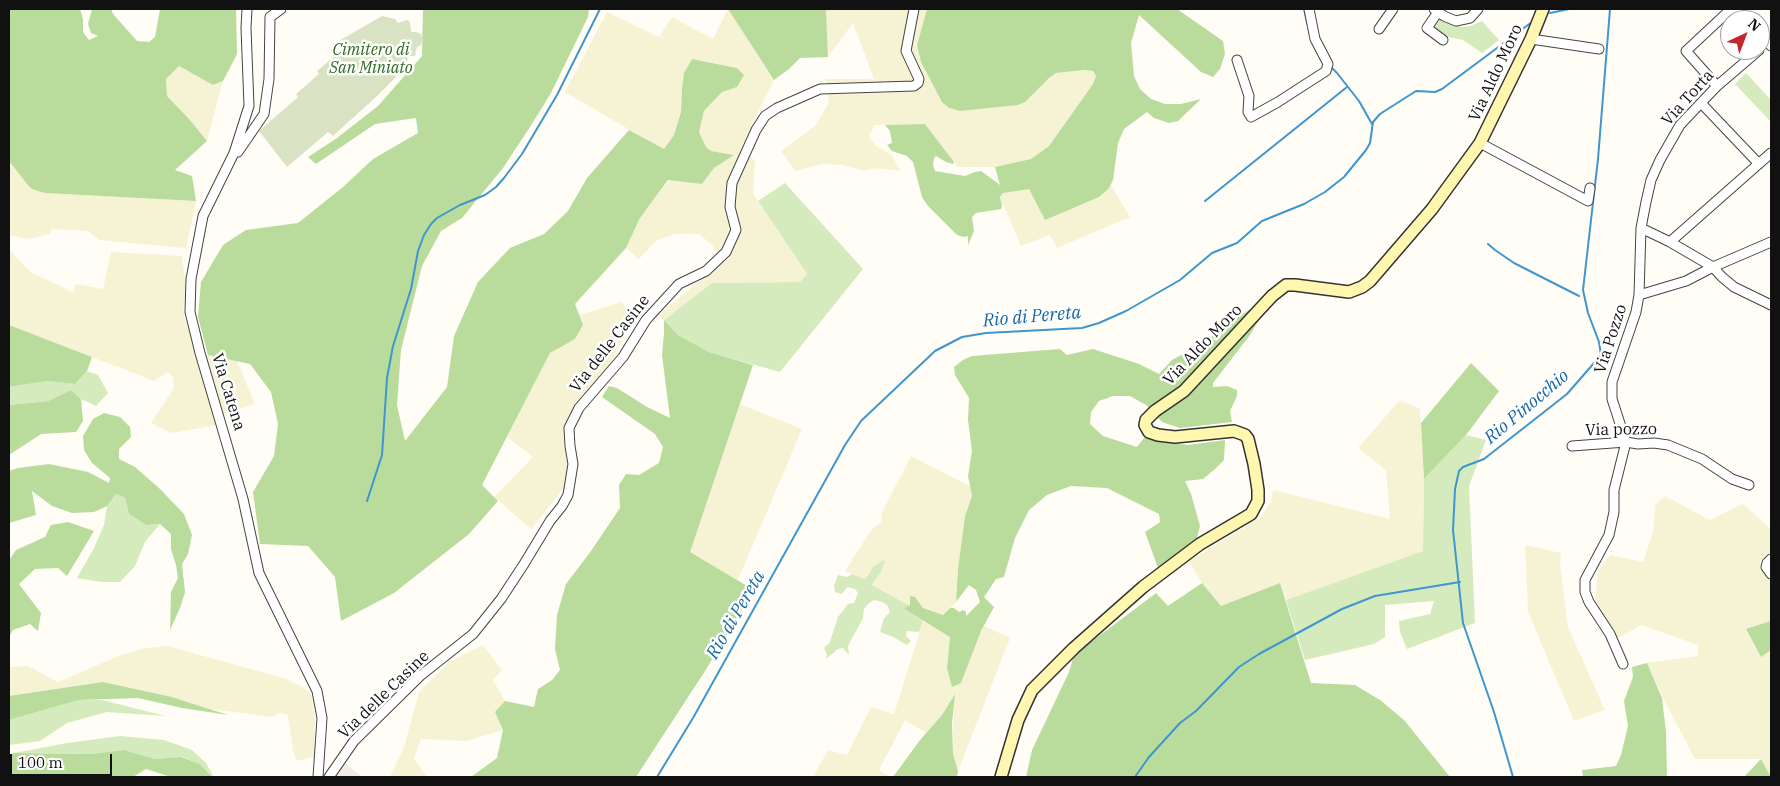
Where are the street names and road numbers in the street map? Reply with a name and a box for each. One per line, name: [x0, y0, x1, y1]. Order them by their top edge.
street label: Via Aldo Moro: [1465, 21, 1527, 125]
street label: Via Torta: [1658, 66, 1718, 130]
street label: Via delle Casine: [566, 291, 654, 397]
street label: Via Aldo Moro: [1160, 301, 1246, 389]
street label: Via Pozzo: [1591, 302, 1631, 376]
street label: Via Catena: [207, 351, 249, 433]
street label: Via pozzo: [1585, 420, 1657, 440]
street label: Via delle Casine: [335, 647, 433, 743]

